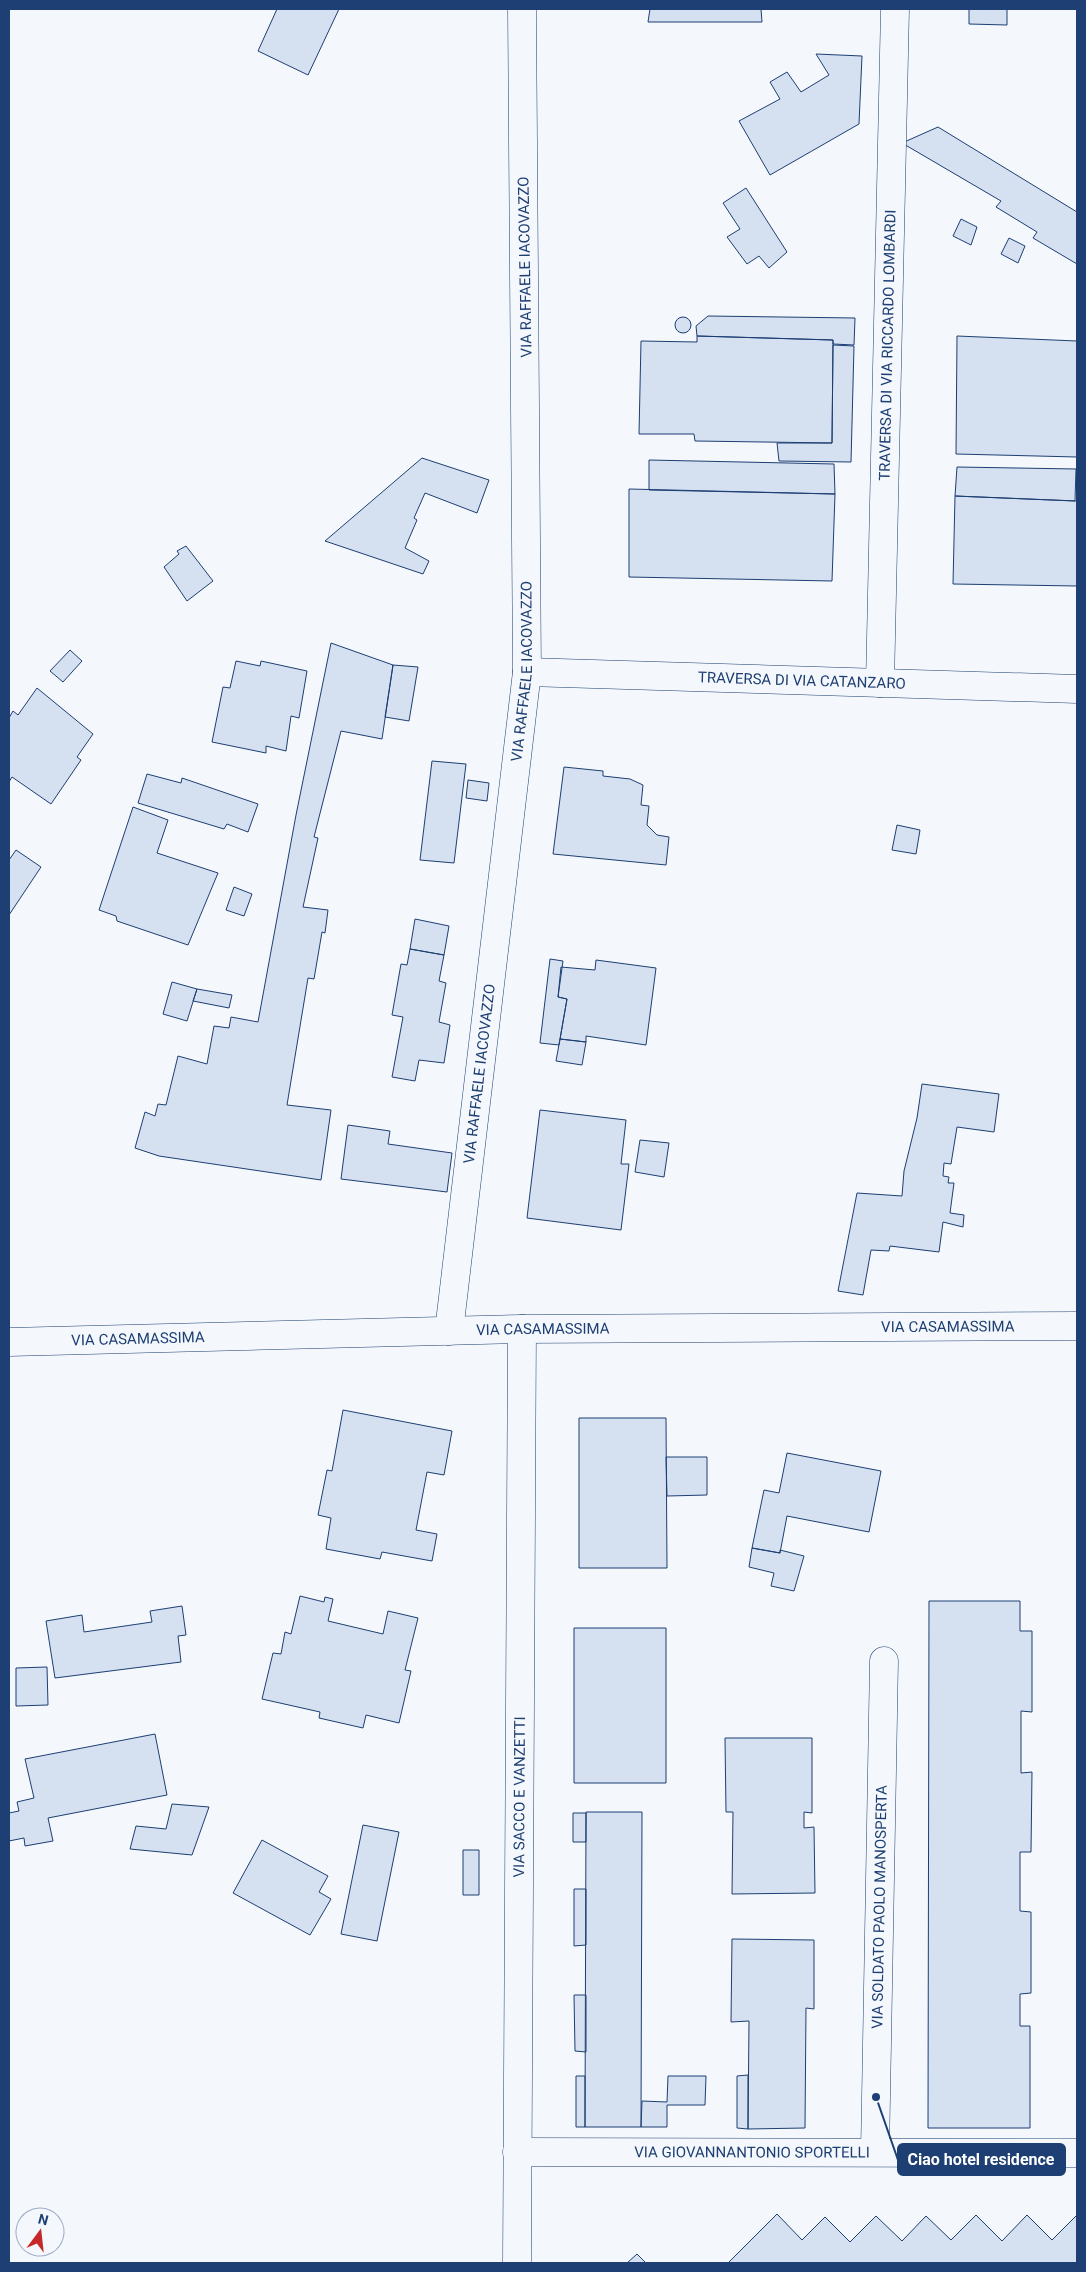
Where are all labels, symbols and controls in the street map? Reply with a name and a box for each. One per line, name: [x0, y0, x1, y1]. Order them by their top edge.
street label: VIA RAFFAELE IACOVAZZO: [514, 176, 536, 358]
street label: TRAVERSA DI VIA RICCARDO LOMBARDI: [876, 209, 900, 481]
street label: VIA RAFFAELE IACOVAZZO: [507, 581, 536, 763]
street label: TRAVERSA DI VIA CATANZARO: [698, 668, 906, 693]
street label: VIA RAFFAELE IACOVAZZO: [460, 983, 499, 1165]
street label: VIA CASAMASSIMA: [881, 1317, 1015, 1336]
street label: VIA CASAMASSIMA: [476, 1320, 610, 1339]
street label: VIA CASAMASSIMA: [71, 1328, 205, 1349]
street label: VIA SACCO E VANZETTI: [510, 1716, 529, 1878]
street label: VIA SOLDATO PAOLO MANOSPERTA: [868, 1785, 891, 2029]
street label: VIA GIOVANNANTONIO SPORTELLI: [634, 2143, 870, 2162]
callout: Ciao hotel residence: [898, 2144, 1065, 2175]
text: Ciao hotel residence: [908, 2150, 1055, 2169]
north arrow: [15, 2207, 65, 2257]
text: N: [37, 2210, 50, 2228]

